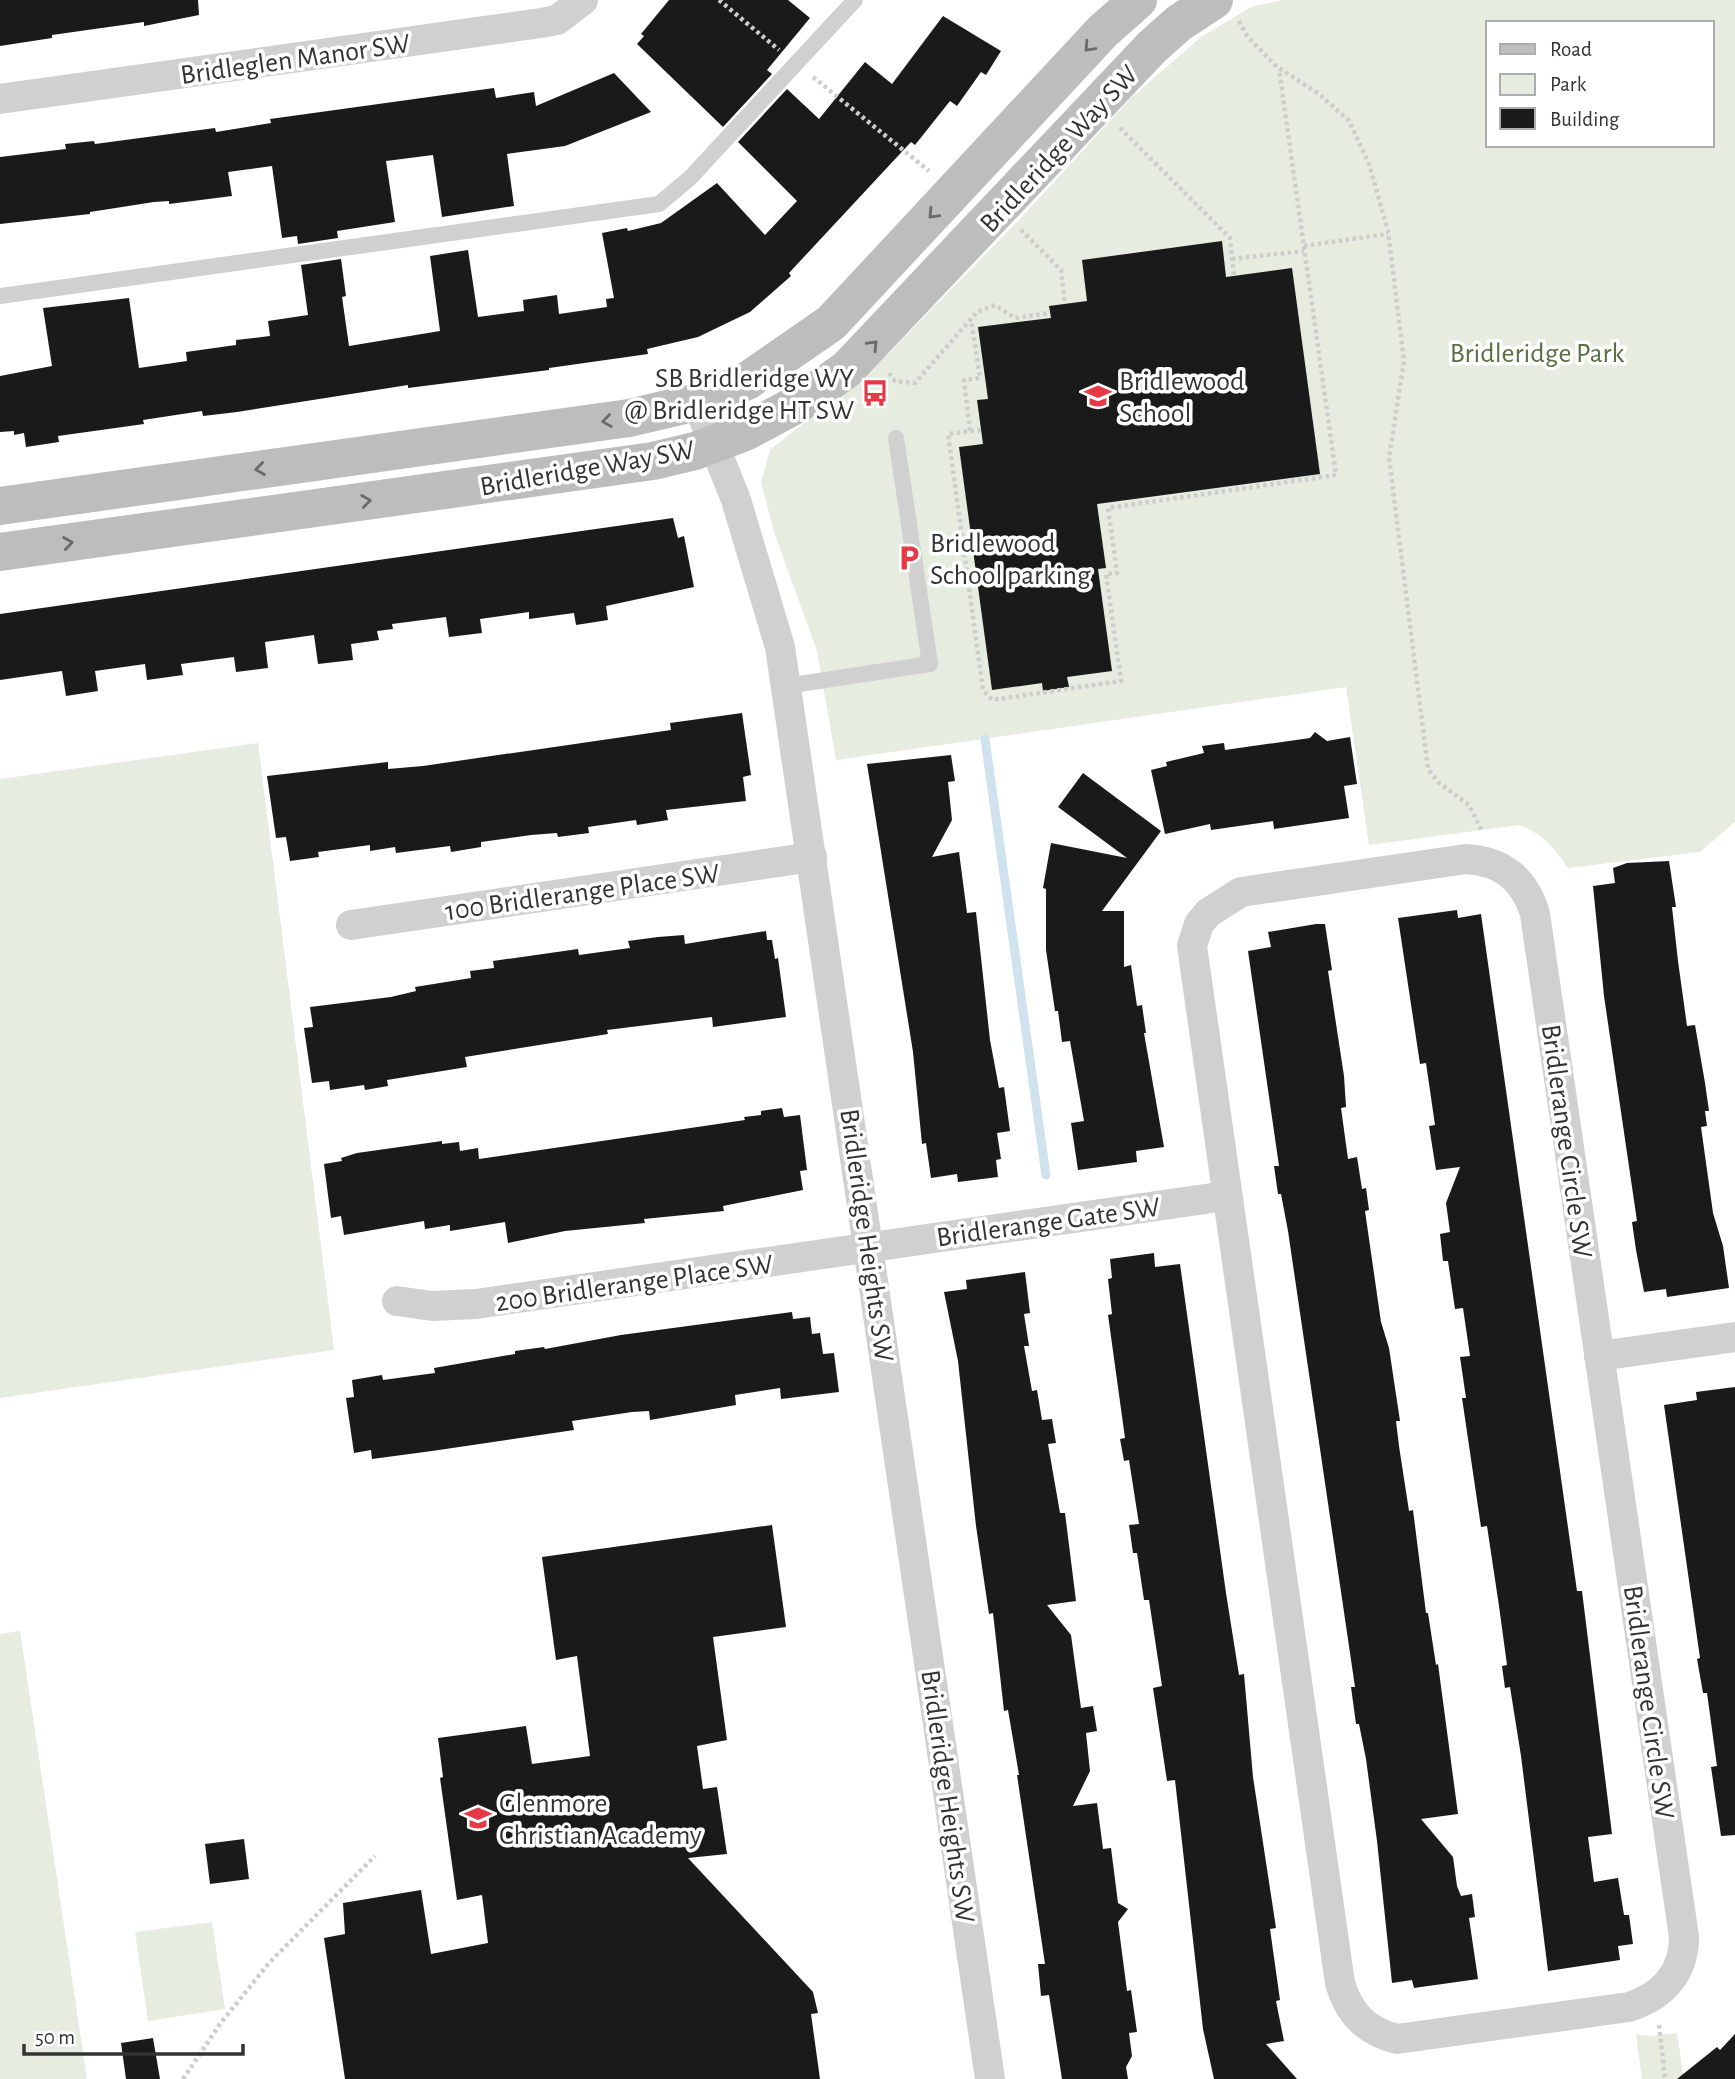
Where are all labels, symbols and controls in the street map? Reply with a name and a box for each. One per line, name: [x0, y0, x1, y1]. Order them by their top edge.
legend: [1486, 21, 1714, 147]
street label: Bridleglen Manor SW: [179, 30, 412, 90]
one-way arrow: [1084, 39, 1097, 52]
text: Road: [1550, 39, 1592, 60]
street label: Bridleridge Way SW: [975, 60, 1144, 238]
text: Park: [1550, 74, 1587, 95]
text: Building: [1550, 109, 1620, 130]
one-way arrow: [929, 205, 942, 218]
one-way arrow: [864, 340, 877, 353]
park label: Bridleridge Park: [1450, 340, 1625, 368]
place label: SB Bridleridge WY @ Bridleridge HT SW: [625, 365, 854, 425]
place label: Bridlewood School: [1119, 368, 1244, 428]
bus stop icon: SB Bridleridge WY @ Bridleridge HT SW: [860, 378, 890, 408]
school or university icon: Bridlewood School: [1083, 381, 1113, 411]
one-way arrow: [601, 413, 613, 428]
street label: Bridleridge Way SW: [478, 436, 697, 502]
one-way arrow: [254, 461, 266, 476]
one-way arrow: [360, 494, 372, 509]
place label: Bridlewood School parking: [930, 530, 1091, 590]
one-way arrow: [62, 536, 73, 551]
parking icon: Bridlewood School parking: [894, 543, 924, 573]
street label: 100 Bridlerange Place SW: [443, 860, 721, 926]
street label: Bridlerange Circle SW: [1536, 1023, 1596, 1260]
street label: Bridleridge Heights SW: [834, 1107, 898, 1363]
street label: Bridlerange Gate SW: [935, 1193, 1162, 1253]
street label: 200 Bridlerange Place SW: [494, 1251, 775, 1317]
street label: Bridlerange Circle SW: [1618, 1584, 1678, 1821]
street label: Bridleridge Heights SW: [915, 1668, 979, 1924]
place label: Glenmore Christian Academy: [499, 1790, 702, 1850]
school or university icon: Glenmore Christian Academy: [463, 1803, 493, 1833]
scale bar: [24, 2012, 243, 2056]
text: 50 m: [35, 2027, 75, 2048]

